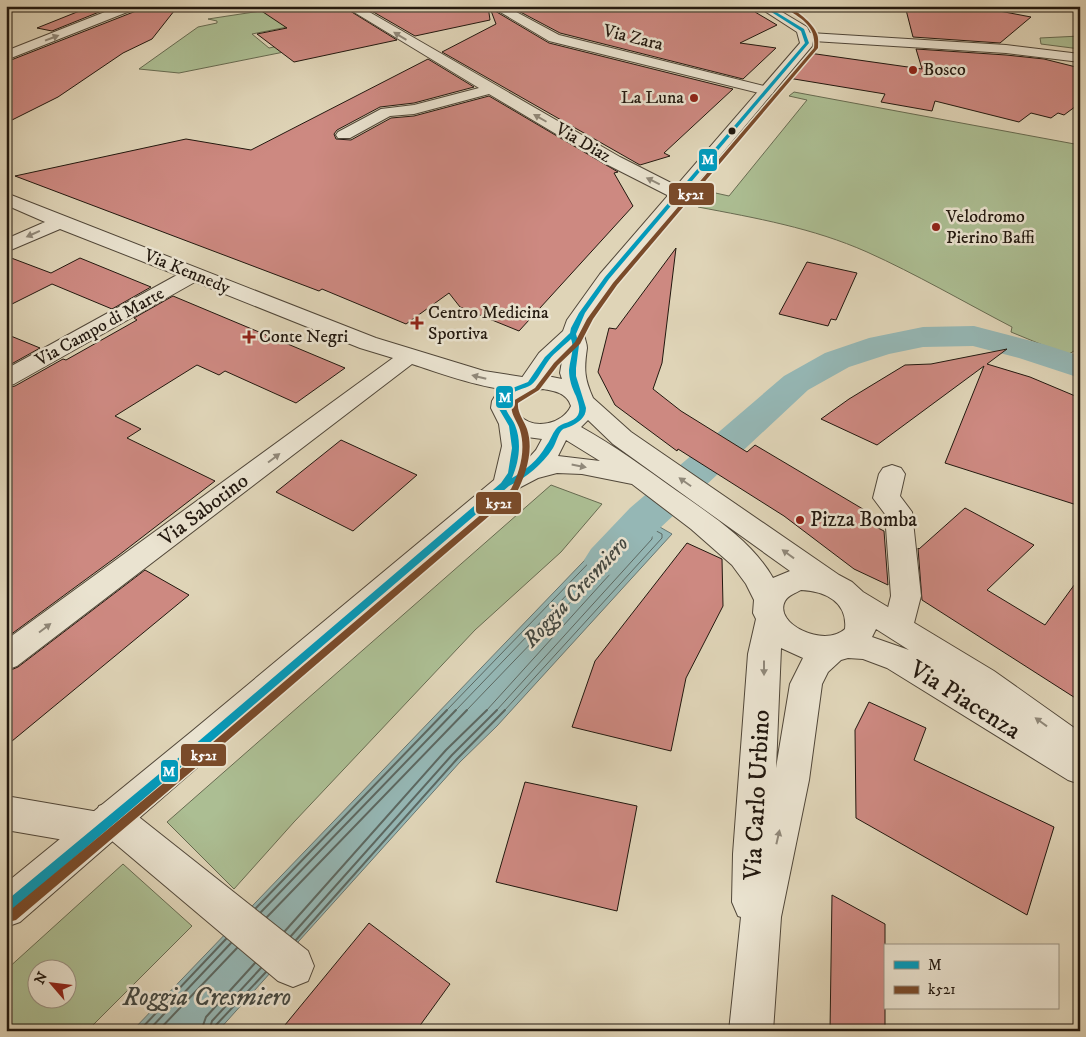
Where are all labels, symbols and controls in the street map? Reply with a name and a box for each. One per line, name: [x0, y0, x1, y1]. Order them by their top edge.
street label: Via Zara: [600, 20, 666, 56]
one-way arrow: [394, 32, 407, 41]
one-way arrow: [44, 34, 59, 41]
place label: Bosco: [923, 59, 966, 81]
marker: Bosco: [907, 64, 919, 76]
place label: La Luna: [621, 87, 684, 109]
marker: La Luna: [688, 92, 700, 104]
one-way arrow: [534, 114, 547, 123]
street label: Via Diaz: [550, 118, 615, 168]
unlabelled marker: [727, 126, 737, 136]
line badge: M: [698, 148, 718, 172]
text: M: [702, 151, 715, 169]
one-way arrow: [646, 177, 660, 185]
line badge: k521: [668, 182, 715, 206]
text: k521: [677, 186, 704, 204]
place label: Velodromo Pierino Baffi: [945, 206, 1035, 249]
marker: Velodromo Pierino Baffi: [930, 221, 942, 233]
one-way arrow: [26, 230, 40, 238]
street label: Via Kennedy: [140, 244, 234, 299]
street label: Via Campo di Marte: [31, 283, 168, 372]
place label: Centro Medicina Sportiva: [428, 302, 549, 345]
marker: Centro Medicina Sportiva: [410, 316, 424, 330]
place label: Conte Negri: [259, 326, 348, 348]
marker: Conte Negri: [243, 331, 255, 343]
one-way arrow: [471, 372, 486, 380]
line badge: M: [495, 385, 514, 409]
text: M: [499, 389, 512, 407]
one-way arrow: [267, 452, 280, 463]
one-way arrow: [572, 462, 588, 470]
street label: Via Sabotino: [153, 468, 254, 553]
one-way arrow: [678, 477, 692, 487]
line badge: k521: [475, 491, 522, 515]
text: k521: [485, 495, 512, 513]
place label: Pizza Bomba: [810, 507, 917, 533]
marker: Pizza Bomba: [794, 514, 806, 526]
water label: Roggia Cresmiero: [517, 531, 635, 654]
one-way arrow: [781, 549, 795, 559]
one-way arrow: [38, 623, 52, 633]
street label: Via Piacenza: [903, 653, 1027, 747]
one-way arrow: [760, 660, 768, 676]
street label: Via Carlo Urbino: [737, 709, 777, 882]
one-way arrow: [1035, 716, 1048, 727]
line badge: k521: [180, 743, 227, 767]
text: k521: [190, 747, 217, 765]
line badge: M: [160, 759, 179, 783]
text: M: [163, 763, 176, 781]
one-way arrow: [774, 830, 782, 845]
legend: [884, 944, 1058, 1010]
text: M: [928, 956, 942, 975]
north arrow: [28, 960, 78, 1010]
text: N: [31, 969, 52, 988]
text: k521: [928, 980, 956, 999]
water label: Roggia Cresmiero: [122, 981, 291, 1014]

